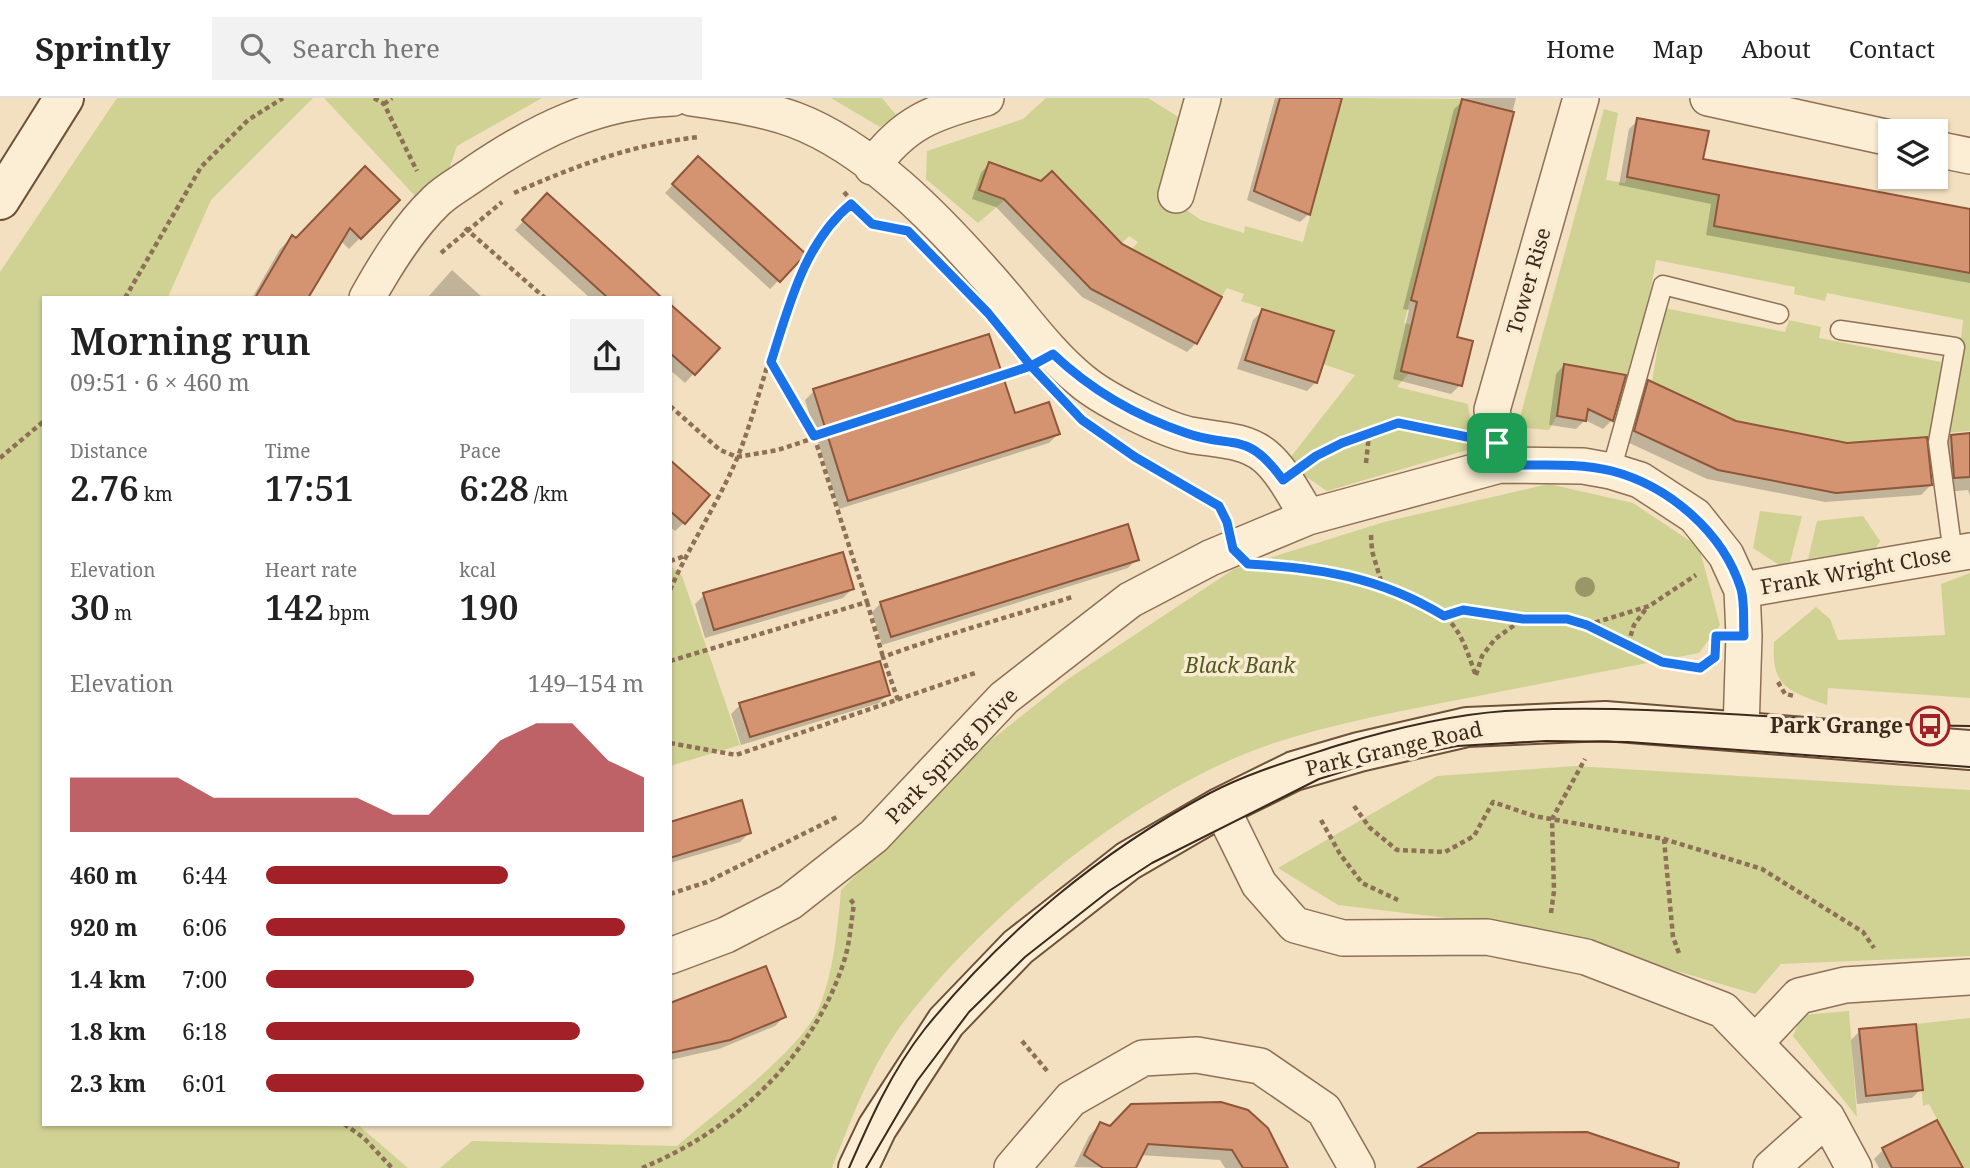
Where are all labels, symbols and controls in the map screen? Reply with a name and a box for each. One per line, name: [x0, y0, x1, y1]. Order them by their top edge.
search box: [212, 17, 702, 80]
text: Sprintly: [35, 26, 170, 71]
icon: search: [236, 29, 274, 67]
text: Search here: [292, 30, 440, 66]
text: Home: [1546, 32, 1615, 65]
text: Map: [1653, 32, 1704, 65]
text: About: [1742, 32, 1811, 65]
text: Contact: [1849, 32, 1935, 65]
map controls: [1878, 119, 1948, 189]
button: layers: [1878, 119, 1948, 189]
street label: Tower Rise: [1499, 224, 1557, 337]
text: Morning run: [70, 314, 311, 366]
button: share: [570, 319, 644, 393]
text: 09:51 · 6 × 460 m: [70, 366, 250, 398]
pin: [1467, 413, 1527, 473]
icon: arrive: [1478, 424, 1516, 462]
text: Distance: [70, 438, 148, 464]
text: Time: [265, 438, 311, 464]
text: Pace: [459, 438, 501, 464]
text: 2.76: [70, 464, 139, 511]
text: 17:51: [265, 464, 354, 511]
text: 6:28: [459, 464, 529, 511]
text: km: [139, 481, 173, 507]
text: /km: [529, 481, 568, 507]
street label: Frank Wright Close: [1758, 539, 1953, 601]
text: Elevation: [70, 557, 156, 583]
text: Heart rate: [265, 557, 357, 583]
text: kcal: [459, 557, 496, 583]
text: 30: [70, 583, 109, 630]
text: 142: [265, 583, 324, 630]
text: 190: [459, 583, 518, 630]
text: m: [109, 600, 132, 626]
text: bpm: [324, 600, 370, 626]
park label: Black Bank: [1184, 651, 1296, 679]
text: Elevation: [70, 667, 174, 699]
text: 149–154 m: [528, 667, 644, 699]
street label: Park Spring Drive: [879, 681, 1023, 829]
bus stop icon: Park Grange: [1909, 705, 1951, 747]
place label: Park Grange: [1770, 711, 1903, 739]
street label: Park Grange Road: [1303, 714, 1485, 782]
text: 460 m: [70, 859, 138, 891]
text: 6:44: [182, 859, 227, 891]
text: 920 m: [70, 911, 138, 943]
text: 6:06: [182, 911, 227, 943]
text: 1.4 km: [70, 963, 146, 995]
text: 7:00: [182, 963, 227, 995]
text: 1.8 km: [70, 1015, 146, 1047]
text: 6:18: [182, 1015, 227, 1047]
text: 2.3 km: [70, 1067, 146, 1099]
text: 6:01: [182, 1067, 227, 1099]

